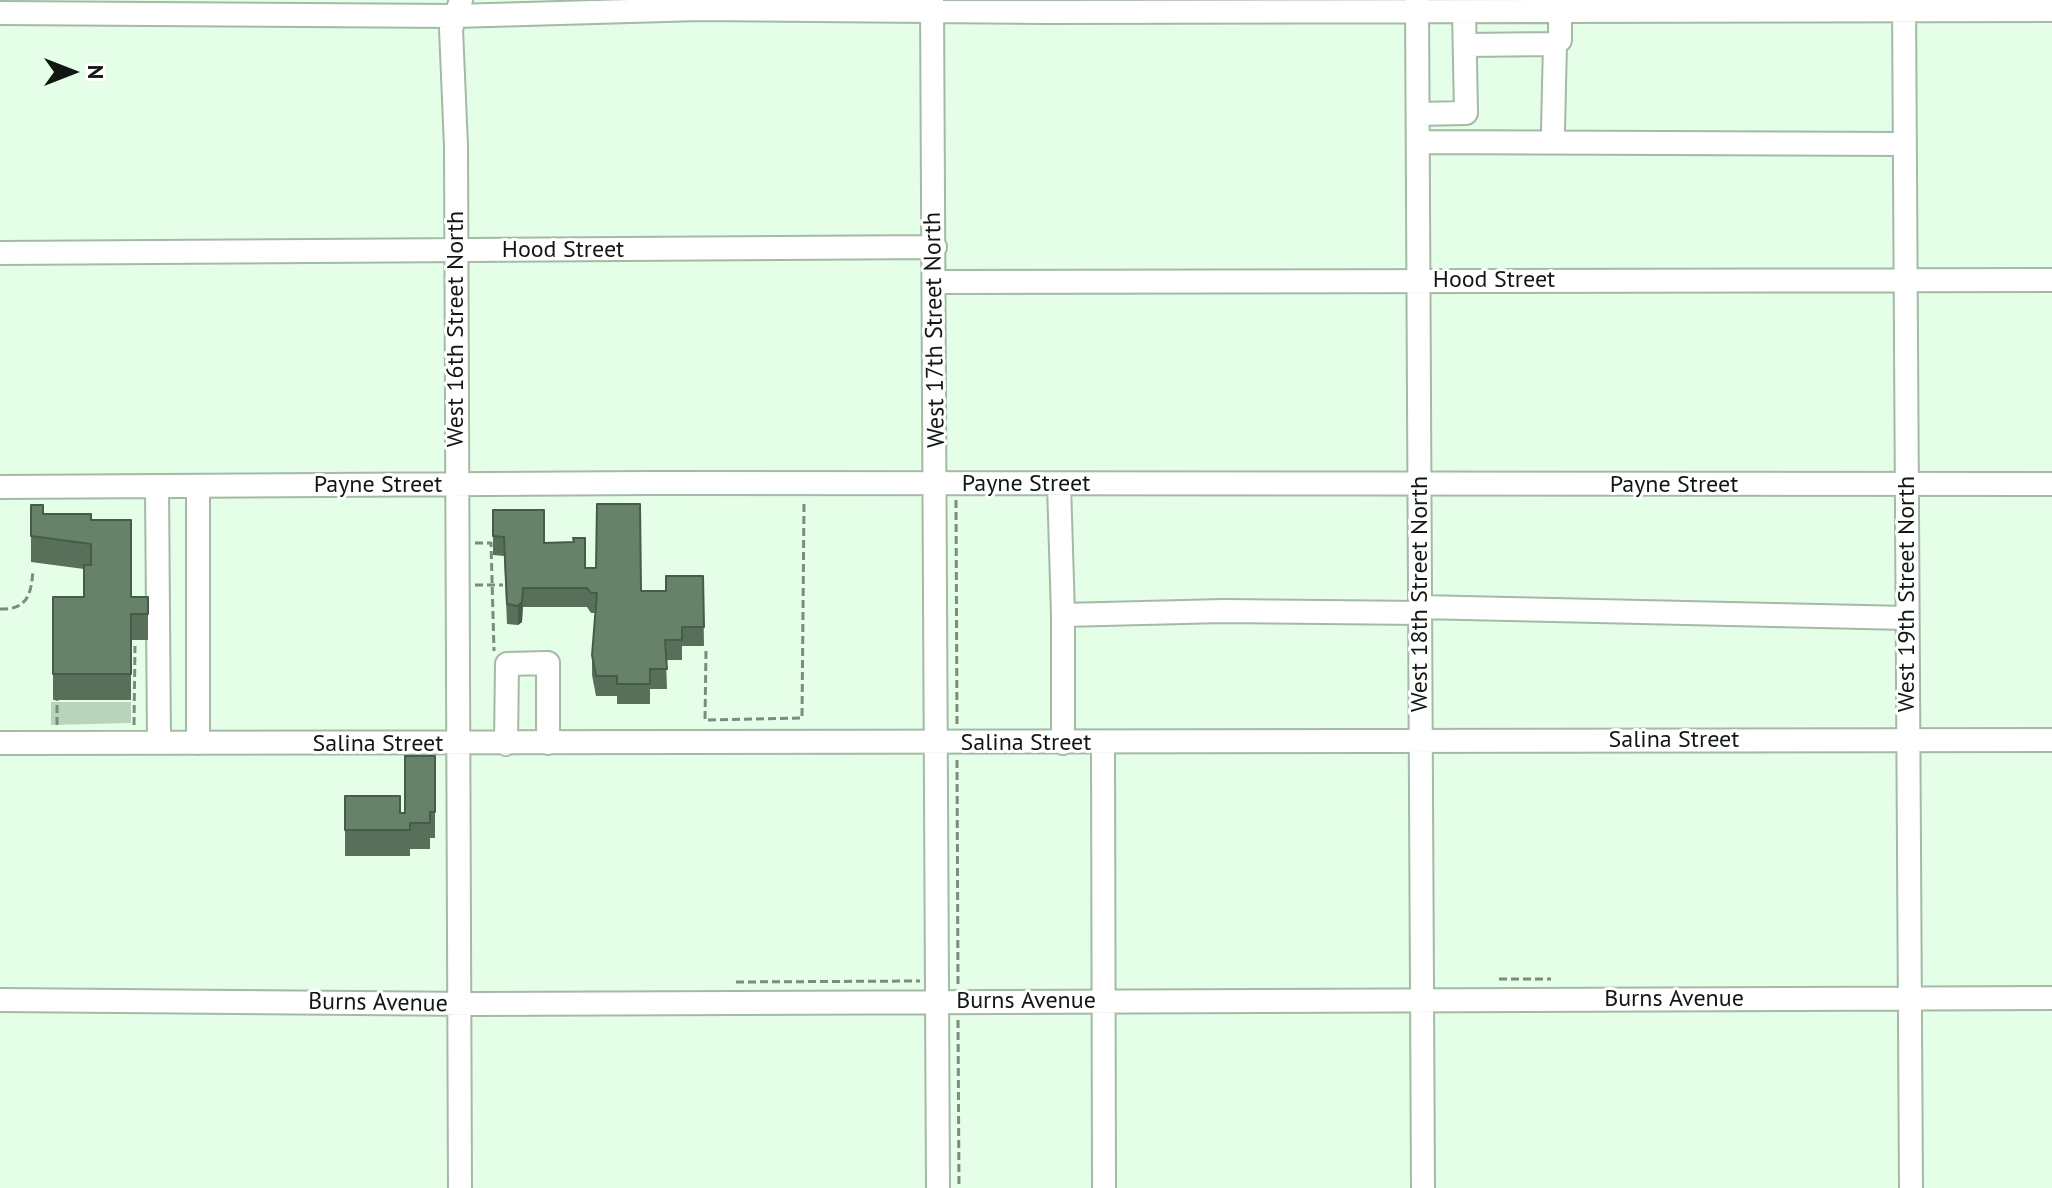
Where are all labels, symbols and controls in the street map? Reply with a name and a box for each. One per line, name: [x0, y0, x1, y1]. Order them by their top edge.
north arrow: [32, 32, 112, 112]
text: N: [82, 65, 110, 79]
street label: West 16th Street North: [442, 211, 470, 447]
street label: West 17th Street North: [919, 212, 951, 448]
street label: Hood Street: [502, 236, 624, 264]
street label: Hood Street: [1433, 266, 1555, 294]
street label: Payne Street: [962, 470, 1090, 498]
street label: Payne Street: [314, 471, 442, 499]
street label: Payne Street: [1610, 471, 1738, 499]
street label: West 18th Street North: [1406, 476, 1434, 712]
street label: West 19th Street North: [1893, 476, 1921, 712]
street label: Salina Street: [1609, 726, 1739, 754]
street label: Salina Street: [961, 729, 1091, 757]
street label: Salina Street: [313, 730, 443, 758]
street label: Burns Avenue: [1604, 985, 1744, 1013]
street label: Burns Avenue: [308, 987, 448, 1019]
street label: Burns Avenue: [956, 987, 1096, 1015]

